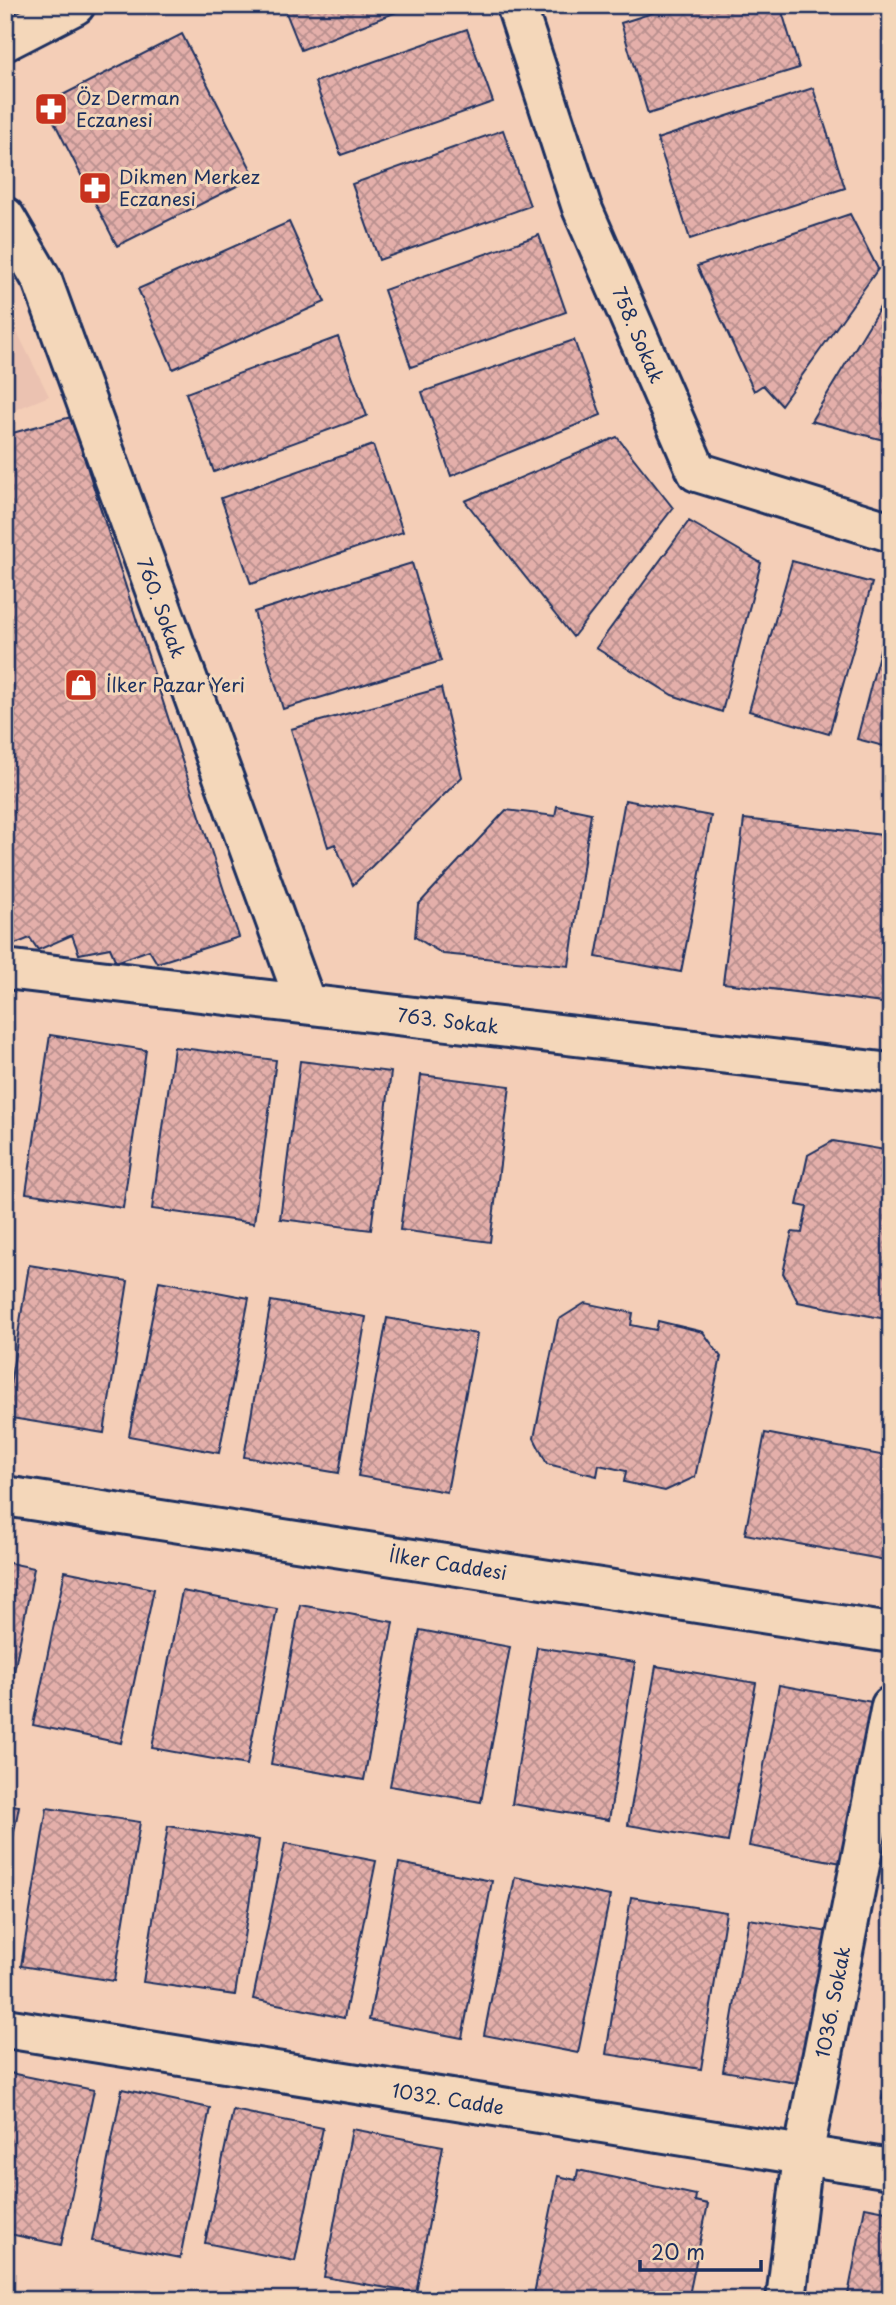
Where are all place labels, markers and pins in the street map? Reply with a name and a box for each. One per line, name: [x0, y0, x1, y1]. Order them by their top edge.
place label: Öz Derman Eczanesi: [76, 83, 180, 133]
pharmacy icon: Öz Derman Eczanesi: [32, 90, 70, 128]
place label: Dikmen Merkez Eczanesi: [119, 162, 260, 212]
pharmacy icon: Dikmen Merkez Eczanesi: [76, 169, 114, 207]
shop icon: İlker Pazar Yeri: [62, 666, 100, 704]
place label: İlker Pazar Yeri: [106, 670, 245, 698]

